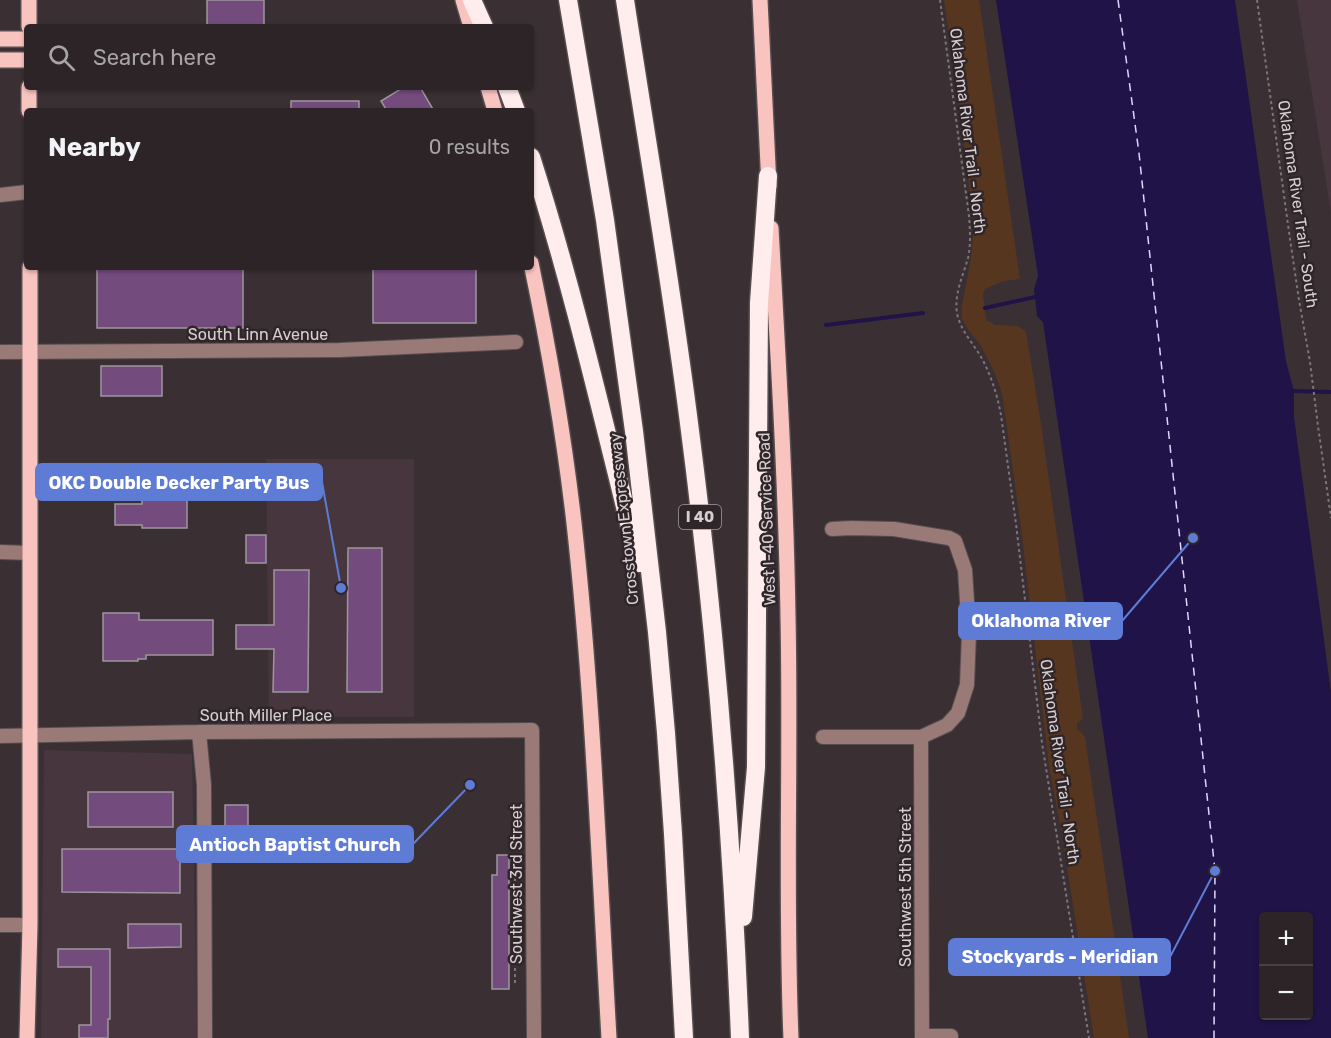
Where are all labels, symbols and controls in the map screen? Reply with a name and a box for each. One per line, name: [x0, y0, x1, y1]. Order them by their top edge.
search box: [24, 24, 534, 90]
street label: Oklahoma River Trail - North: [946, 27, 990, 235]
icon: search: [45, 41, 78, 74]
text: Search here: [93, 44, 216, 71]
street label: Oklahoma River Trail - South: [1274, 99, 1322, 309]
text: Nearby: [48, 132, 141, 163]
text: 0 results: [429, 135, 510, 159]
street label: South Linn Avenue: [188, 325, 328, 344]
street label: Crosstown Expressway: [606, 432, 642, 606]
street label: West I-40 Service Road: [754, 432, 780, 606]
callout: OKC Double Decker Party Bus: [36, 464, 322, 500]
text: OKC Double Decker Party Bus: [48, 472, 310, 494]
road number: I 40: [679, 505, 721, 529]
callout: Oklahoma River: [959, 603, 1122, 639]
text: Oklahoma River: [971, 610, 1111, 632]
street label: Oklahoma River Trail - North: [1036, 658, 1084, 866]
street label: South Miller Place: [200, 706, 332, 725]
street label: Southwest 3rd Street: [507, 804, 526, 964]
street label: Southwest 5th Street: [896, 807, 915, 967]
callout: Antioch Baptist Church: [177, 826, 413, 862]
text: Antioch Baptist Church: [189, 834, 401, 856]
map controls: [1259, 912, 1313, 1020]
button: +: [1259, 912, 1313, 966]
callout: Stockyards - Meridian: [949, 939, 1170, 975]
text: Stockyards - Meridian: [962, 946, 1158, 968]
button: −: [1259, 966, 1313, 1020]

